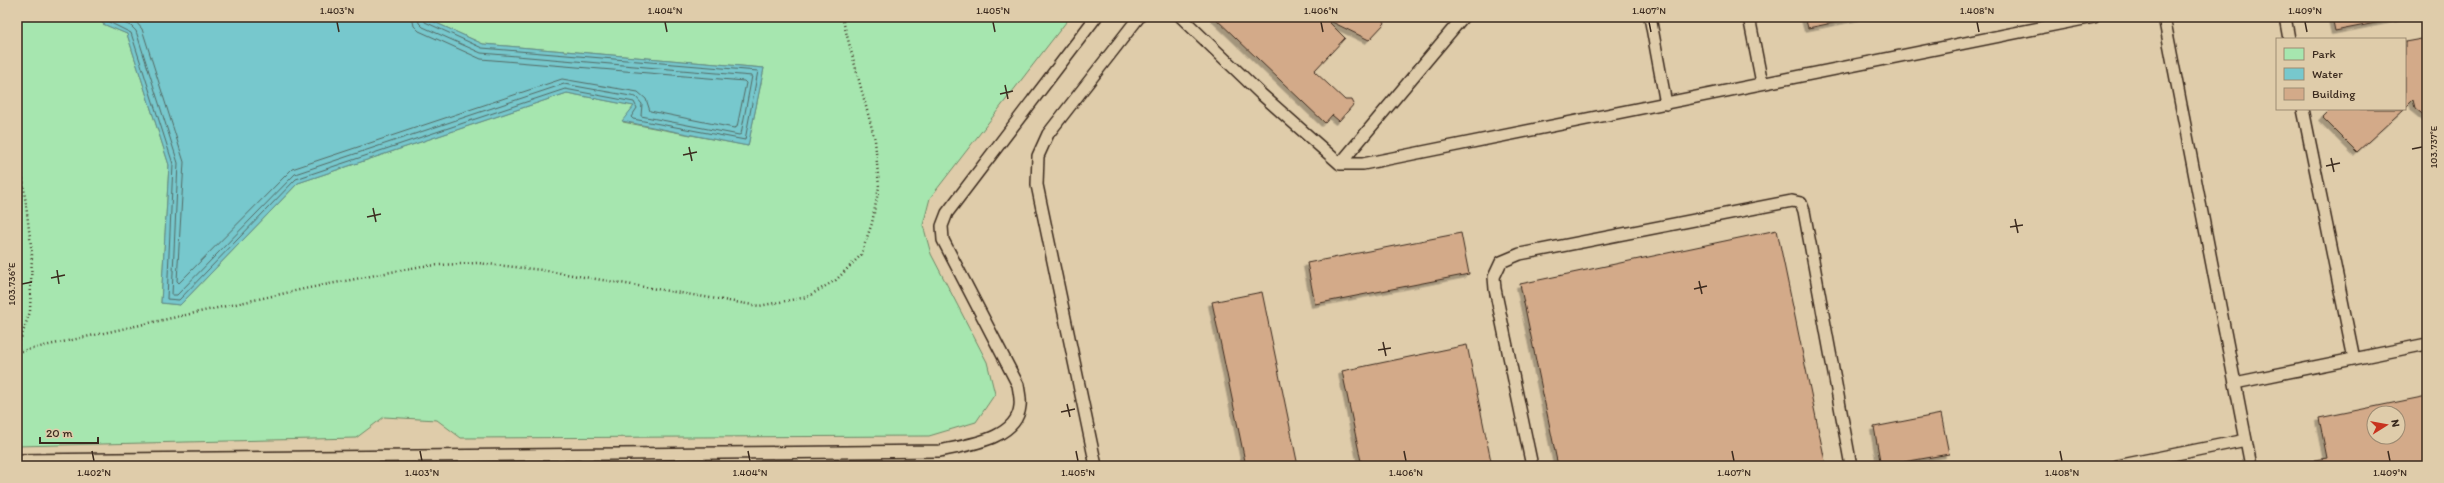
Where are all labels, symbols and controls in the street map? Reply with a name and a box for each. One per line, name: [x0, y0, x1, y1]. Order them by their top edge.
text: 1.403°N: [320, 4, 354, 17]
text: 1.404°N: [648, 4, 683, 17]
text: 1.405°N: [976, 4, 1010, 17]
text: 1.406°N: [1304, 4, 1338, 17]
text: 1.407°N: [1632, 4, 1666, 17]
text: 1.408°N: [1960, 4, 1994, 17]
text: 1.409°N: [2288, 4, 2322, 17]
legend: [2276, 38, 2406, 110]
text: Park: [2312, 47, 2336, 61]
text: Water: [2312, 67, 2343, 81]
text: Building: [2312, 87, 2356, 101]
text: 103.737°E: [2427, 125, 2440, 168]
text: 103.736°E: [5, 262, 18, 305]
north arrow: [2366, 405, 2406, 445]
text: N: [2388, 418, 2402, 428]
scale bar: [40, 419, 98, 445]
text: 20 m: [46, 426, 73, 440]
text: 1.402°N: [77, 466, 111, 479]
text: 1.403°N: [405, 466, 439, 479]
text: 1.404°N: [733, 466, 768, 479]
text: 1.405°N: [1061, 466, 1095, 479]
text: 1.406°N: [1389, 466, 1423, 479]
text: 1.407°N: [1717, 466, 1751, 479]
text: 1.408°N: [2045, 466, 2079, 479]
text: 1.409°N: [2373, 466, 2407, 479]

